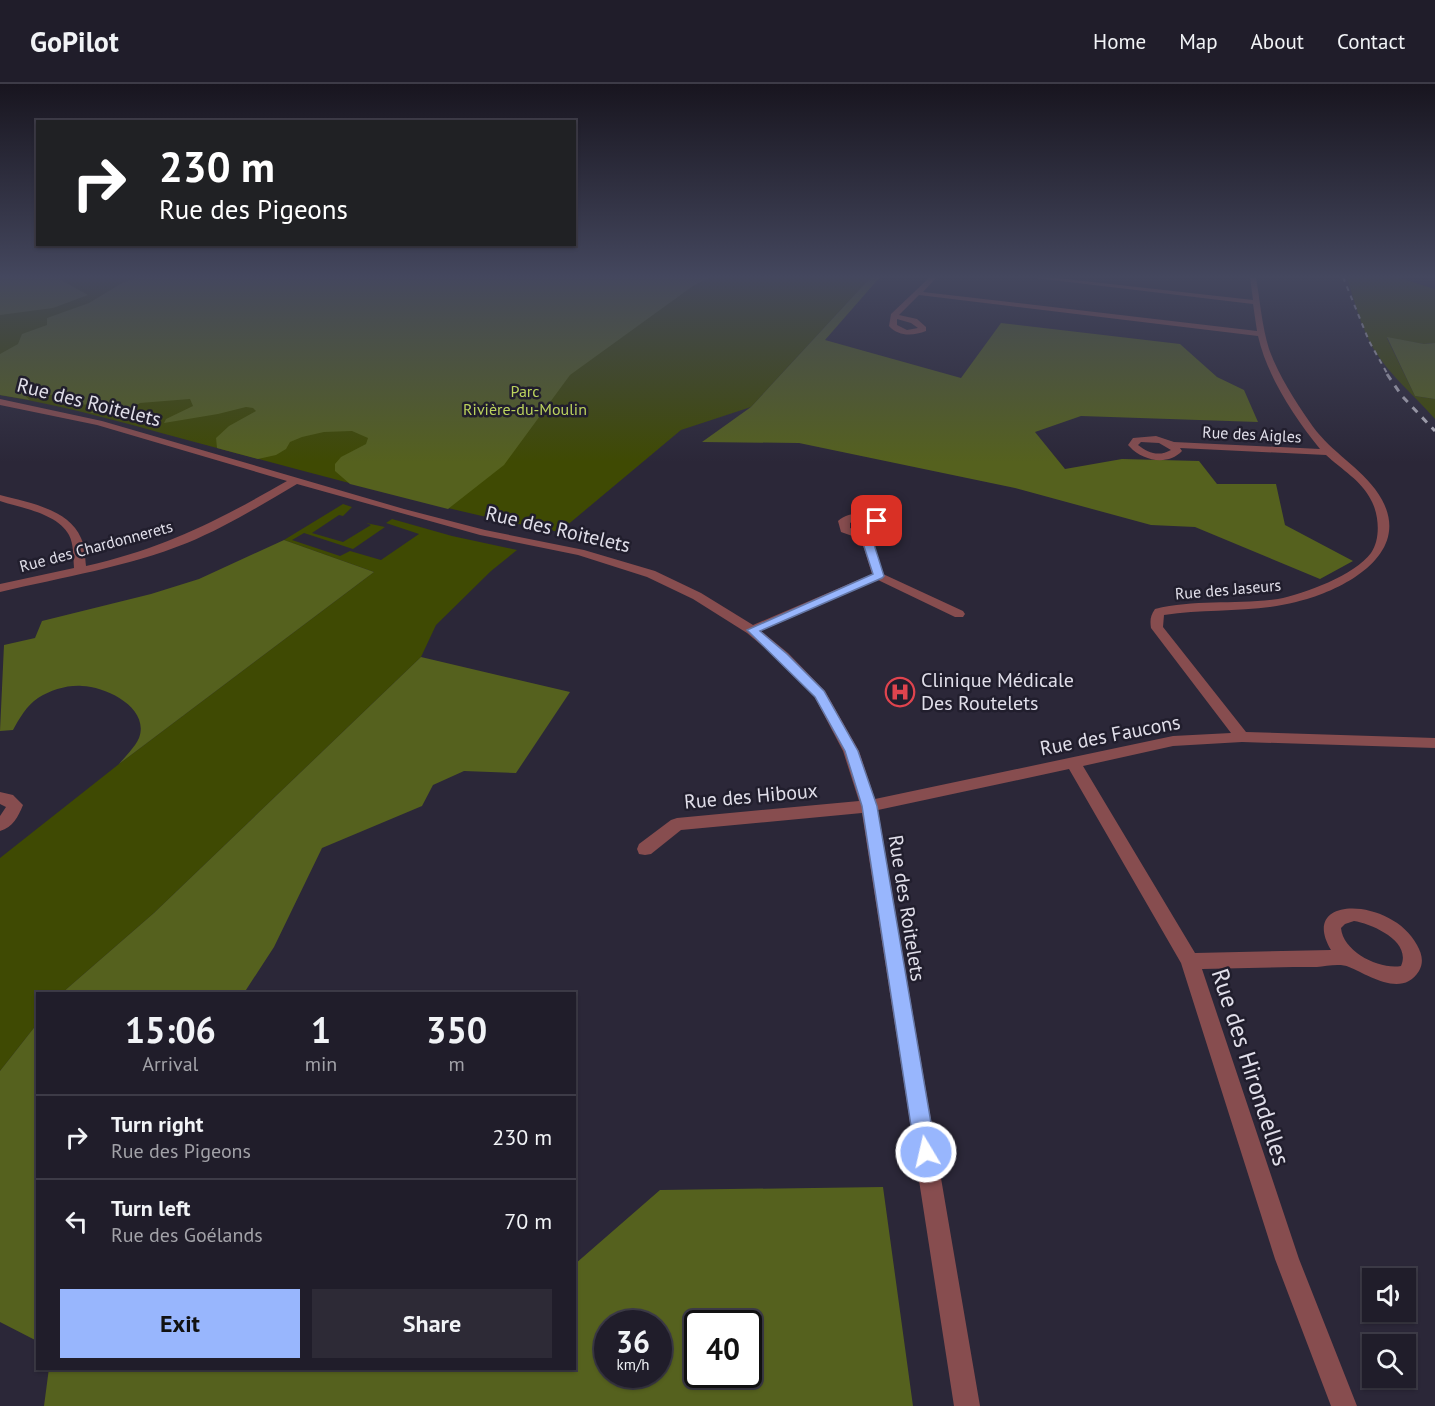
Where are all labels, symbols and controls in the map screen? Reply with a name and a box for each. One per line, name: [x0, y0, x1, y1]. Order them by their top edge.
text: GoPilot: [30, 23, 119, 60]
text: Home: [1093, 28, 1146, 55]
text: Map: [1179, 28, 1218, 55]
text: About: [1251, 28, 1304, 55]
text: Contact: [1337, 28, 1405, 55]
text: 230 m: [159, 139, 275, 194]
icon: right: [60, 144, 138, 222]
text: Rue des Pigeons: [159, 192, 348, 226]
street label: Rue des Roitelets: [14, 372, 164, 432]
park label: Parc Rivière-du-Moulin: [463, 381, 587, 419]
street label: Rue des Aigles: [1202, 421, 1302, 447]
pin: [851, 495, 902, 546]
street label: Rue des Roitelets: [483, 500, 633, 558]
icon: arrive: [860, 504, 893, 537]
street label: Rue des Chardonnerets: [17, 516, 175, 576]
street label: Rue des Jaseurs: [1174, 574, 1282, 604]
place label: Clinique Médicale Des Routelets: [921, 667, 1074, 716]
hospital icon: Clinique Médicale Des Routelets: [884, 676, 916, 708]
street label: Rue des Faucons: [1038, 709, 1182, 761]
street label: Rue des Hiboux: [683, 777, 819, 815]
street label: Rue des Roitelets: [883, 833, 931, 983]
street label: Rue des Hirondelles: [1205, 965, 1297, 1169]
text: 15:06: [125, 1006, 216, 1053]
text: 1: [311, 1006, 331, 1053]
text: 350: [426, 1006, 487, 1053]
text: Arrival: [142, 1051, 198, 1077]
text: min: [305, 1051, 337, 1077]
text: m: [449, 1051, 465, 1077]
text: Turn right: [111, 1110, 203, 1138]
position arrow: [894, 1120, 958, 1184]
icon: right: [60, 1121, 93, 1154]
text: 230 m: [492, 1123, 552, 1151]
text: Rue des Pigeons: [111, 1138, 251, 1164]
text: Turn left: [111, 1194, 191, 1222]
icon: left: [60, 1205, 93, 1238]
text: 70 m: [504, 1207, 552, 1235]
text: Rue des Goélands: [111, 1222, 263, 1248]
map controls: [1362, 1268, 1416, 1388]
button: sound: [1362, 1268, 1416, 1322]
button: Exit: [60, 1289, 300, 1358]
button: Share: [312, 1289, 552, 1358]
speed limit sign: 40: [684, 1310, 762, 1388]
text: 36: [616, 1322, 650, 1361]
button: search: [1362, 1334, 1416, 1388]
text: km/h: [617, 1355, 649, 1374]

